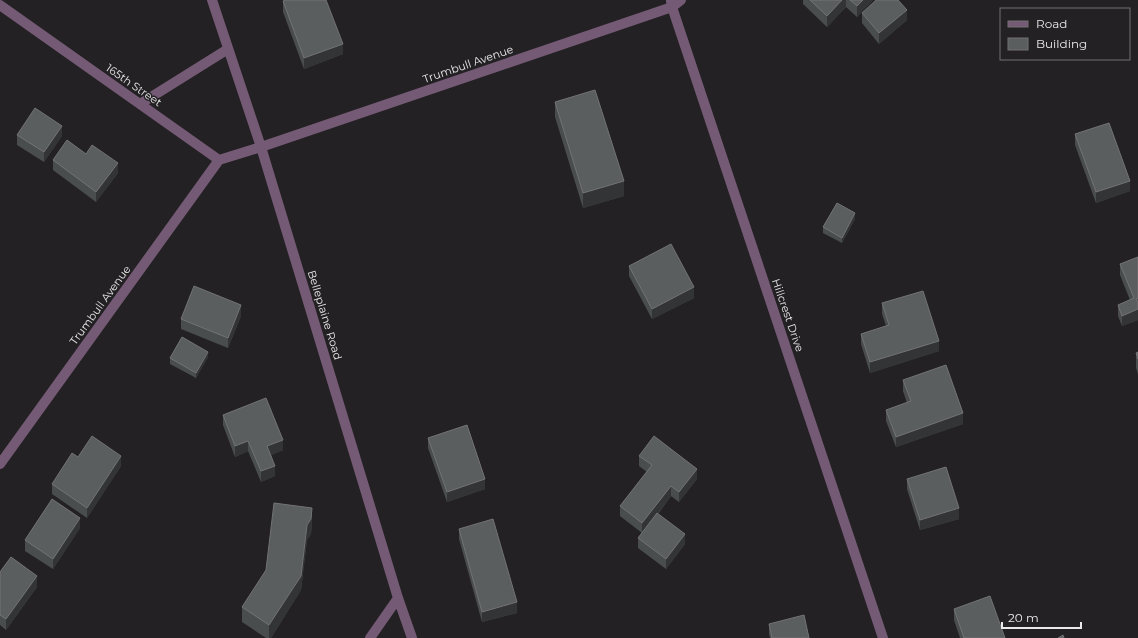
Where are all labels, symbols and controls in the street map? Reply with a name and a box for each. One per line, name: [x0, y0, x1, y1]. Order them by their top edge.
legend: [1000, 8, 1130, 60]
text: Road: [1036, 16, 1067, 31]
text: Building: [1036, 36, 1087, 51]
street label: Trumbull Avenue: [421, 42, 515, 86]
street label: 165th Street: [103, 61, 165, 110]
street label: Trumbull Avenue: [66, 262, 134, 347]
street label: Belleplaine Road: [305, 268, 345, 362]
street label: Hillcrest Drive: [769, 277, 807, 354]
scale bar: [1002, 604, 1081, 630]
text: 20 m: [1008, 610, 1039, 625]

